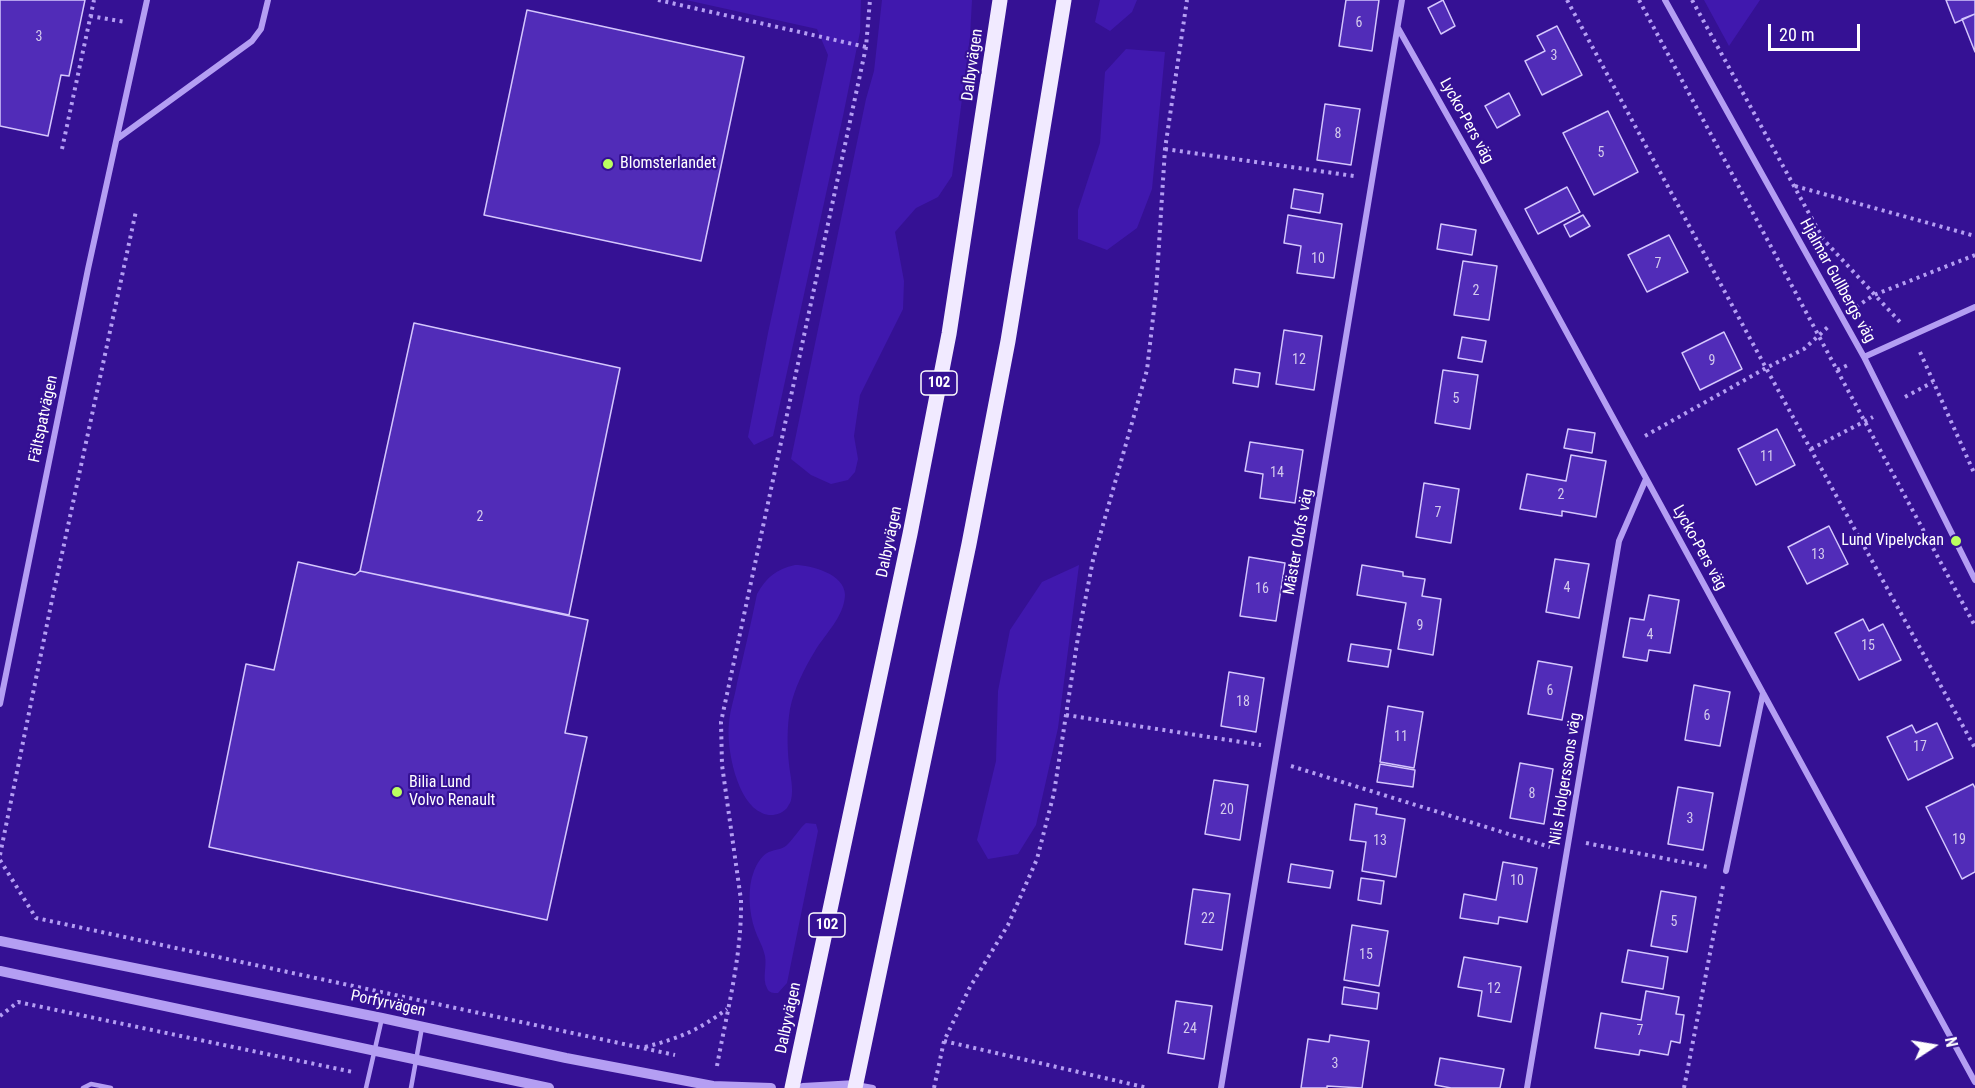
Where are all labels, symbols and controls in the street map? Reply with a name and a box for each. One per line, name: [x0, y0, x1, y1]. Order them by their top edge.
scale bar: [1771, 12, 1862, 50]
house number: 6: [1356, 15, 1362, 31]
text: 20 m: [1779, 24, 1814, 45]
street label: Dalbyvägen: [958, 28, 988, 102]
house number: 3: [36, 29, 42, 45]
house number: 3: [1551, 48, 1557, 64]
street label: Lycko-Pers väg: [1435, 75, 1497, 167]
house number: 8: [1335, 126, 1341, 142]
house number: 5: [1598, 145, 1604, 161]
place label: Blomsterlandet: [620, 154, 716, 174]
marker: Blomsterlandet: [601, 157, 615, 171]
street label: Hjalmar Gullbergs väg: [1795, 216, 1879, 346]
house number: 10: [1311, 251, 1325, 267]
house number: 7: [1655, 256, 1661, 272]
house number: 2: [1473, 283, 1479, 299]
house number: 12: [1292, 352, 1306, 368]
house number: 9: [1709, 353, 1715, 369]
road number: 102: [921, 371, 957, 395]
street label: Fältspatvägen: [25, 374, 63, 464]
house number: 5: [1453, 391, 1459, 407]
house number: 11: [1760, 449, 1774, 465]
house number: 14: [1270, 465, 1284, 481]
street label: Mäster Olofs väg: [1280, 487, 1318, 597]
house number: 2: [1558, 487, 1564, 503]
street label: Lycko-Pers väg: [1668, 502, 1730, 594]
street label: Dalbyvägen: [873, 505, 907, 579]
house number: 7: [1435, 505, 1441, 521]
house number: 2: [477, 509, 483, 525]
place label: Lund Vipelyckan: [1841, 531, 1944, 551]
marker: Lund Vipelyckan: [1949, 534, 1963, 548]
house number: 13: [1811, 547, 1825, 563]
house number: 4: [1564, 580, 1570, 596]
house number: 16: [1255, 581, 1269, 597]
house number: 9: [1417, 618, 1423, 634]
house number: 4: [1647, 627, 1653, 643]
house number: 15: [1861, 638, 1875, 654]
house number: 6: [1547, 683, 1553, 699]
house number: 18: [1236, 694, 1250, 710]
house number: 6: [1704, 708, 1710, 724]
street label: Nils Holgerssons väg: [1546, 711, 1586, 847]
house number: 11: [1394, 729, 1408, 745]
house number: 17: [1913, 739, 1927, 755]
place label: Bilia Lund Volvo Renault: [409, 773, 495, 811]
marker: Bilia Lund Volvo Renault: [390, 785, 404, 799]
house number: 8: [1529, 786, 1535, 802]
house number: 20: [1220, 802, 1234, 818]
house number: 3: [1687, 811, 1693, 827]
house number: 19: [1952, 832, 1966, 848]
house number: 13: [1373, 833, 1387, 849]
house number: 10: [1510, 873, 1524, 889]
house number: 22: [1201, 911, 1215, 927]
road number: 102: [809, 913, 845, 937]
house number: 5: [1671, 914, 1677, 930]
house number: 15: [1359, 947, 1373, 963]
street label: Dalbyvägen: [772, 981, 806, 1055]
house number: 12: [1487, 981, 1501, 997]
street label: Porfyrvägen: [349, 987, 427, 1021]
north arrow: [1903, 1016, 1963, 1076]
house number: 24: [1183, 1021, 1197, 1037]
house number: 7: [1637, 1023, 1643, 1039]
text: N: [1941, 1035, 1961, 1049]
house number: 3: [1332, 1056, 1338, 1072]

